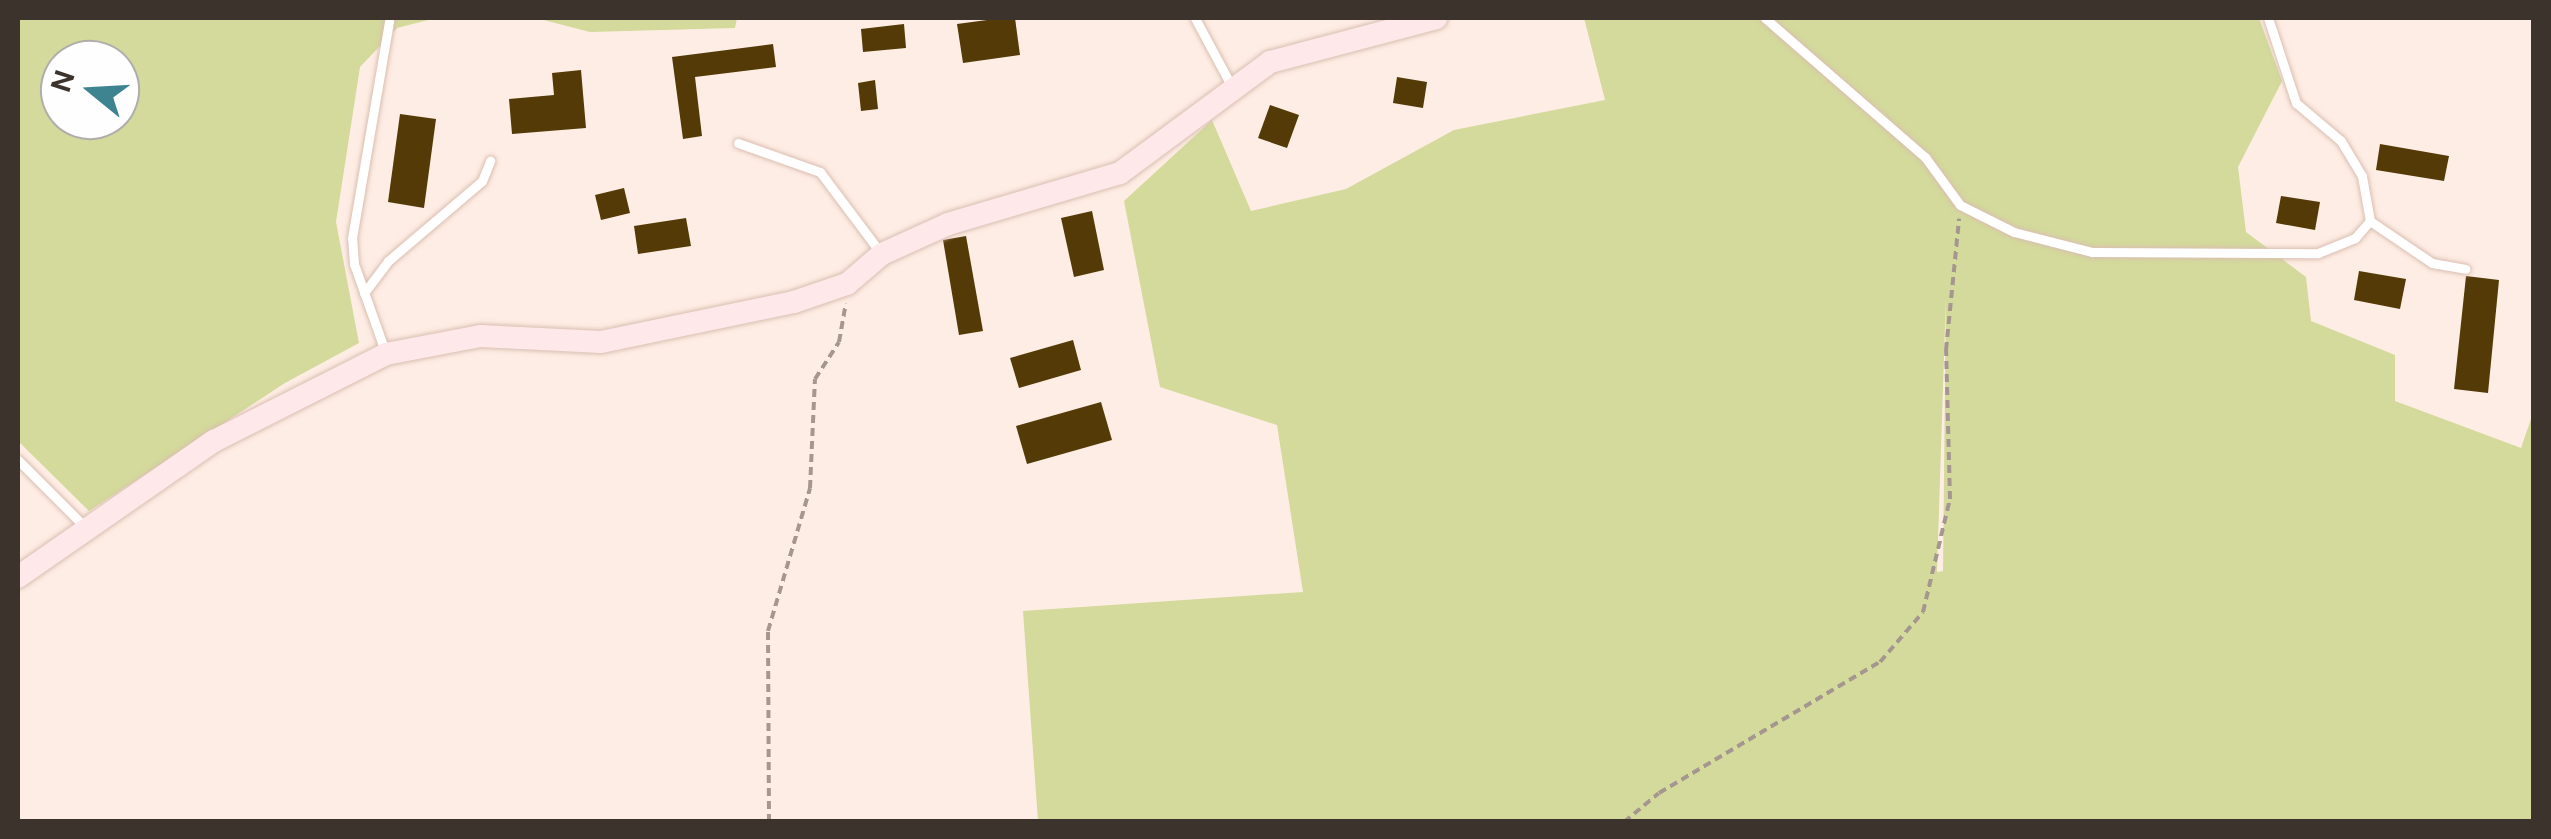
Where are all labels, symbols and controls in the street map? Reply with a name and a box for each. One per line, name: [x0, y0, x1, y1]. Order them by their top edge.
north arrow: [40, 40, 140, 140]
text: N: [42, 66, 84, 97]

